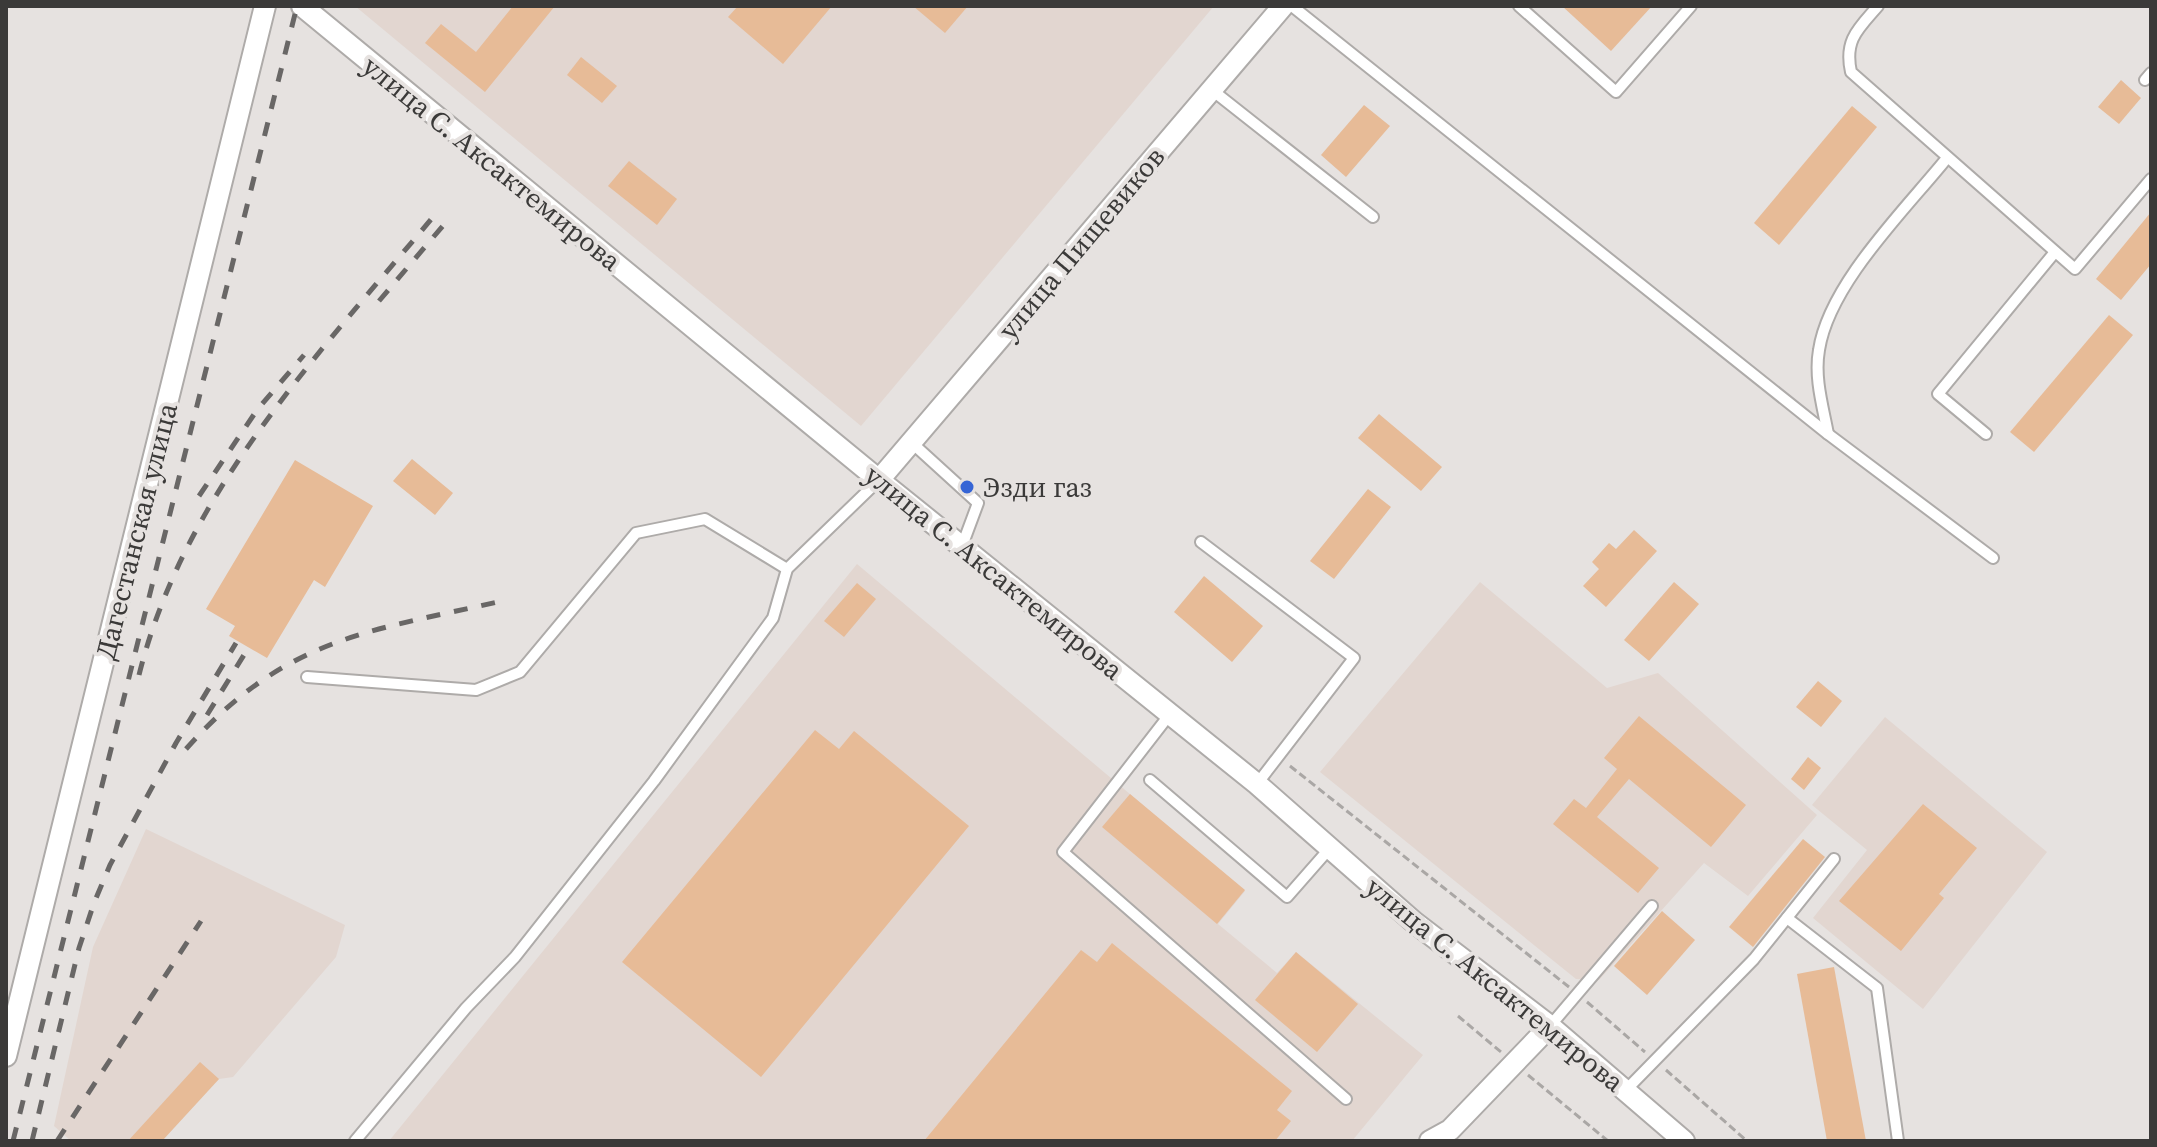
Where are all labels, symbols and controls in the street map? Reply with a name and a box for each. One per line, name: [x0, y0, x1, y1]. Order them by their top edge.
street label: улица С. Аксактемирова: [355, 47, 630, 280]
street label: улица Пищевиков: [989, 139, 1173, 347]
street label: Дагестанская улица: [86, 398, 186, 663]
street label: улица С. Аксактемирова: [857, 456, 1132, 689]
place label: Эзди газ: [983, 468, 1092, 506]
marker: Эзди газ: [958, 478, 976, 496]
street label: улица С. Аксактемирова: [1358, 868, 1633, 1101]

